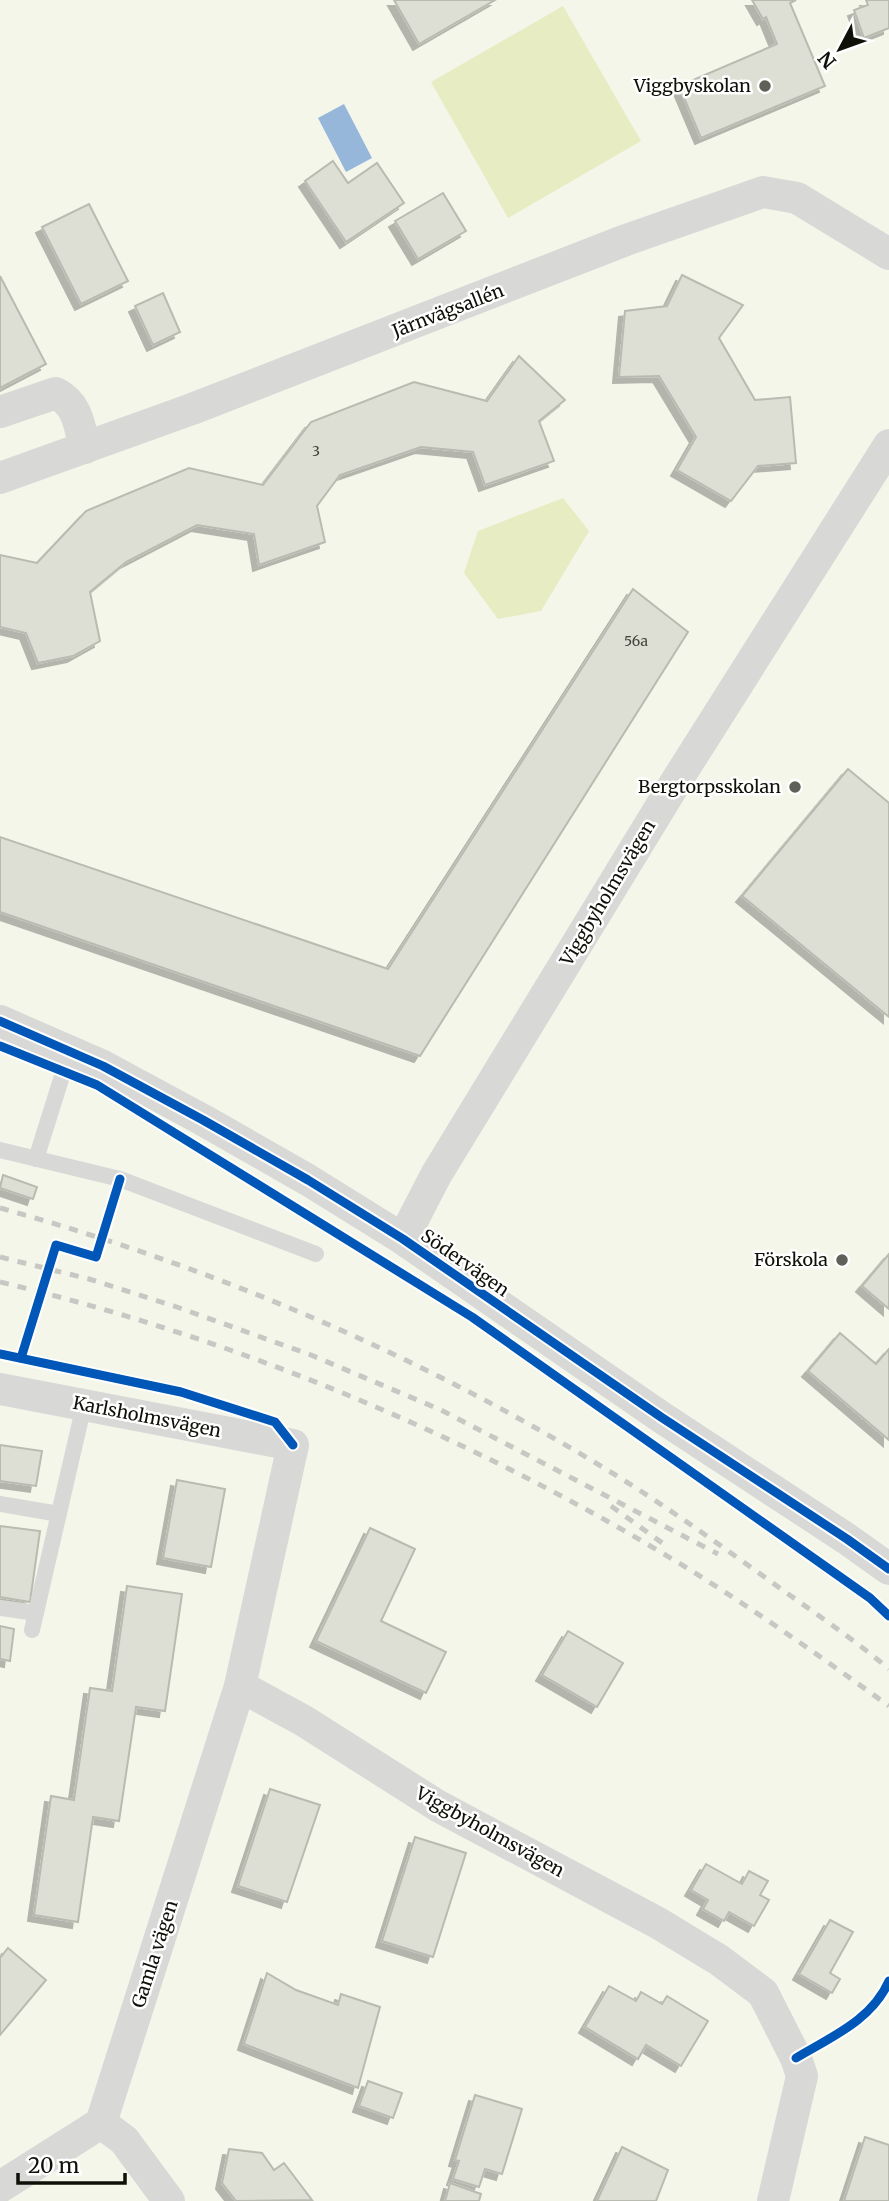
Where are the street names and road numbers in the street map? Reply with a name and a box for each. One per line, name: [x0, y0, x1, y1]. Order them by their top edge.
street label: Järnvägsallén: [388, 279, 507, 343]
street label: Viggbyholmsvägen: [554, 816, 660, 971]
street label: Södervägen: [417, 1224, 514, 1301]
street label: Karlsholmsvägen: [71, 1391, 223, 1442]
street label: Viggbyholmsvägen: [411, 1781, 569, 1882]
street label: Gamla vägen: [126, 1897, 183, 2011]

